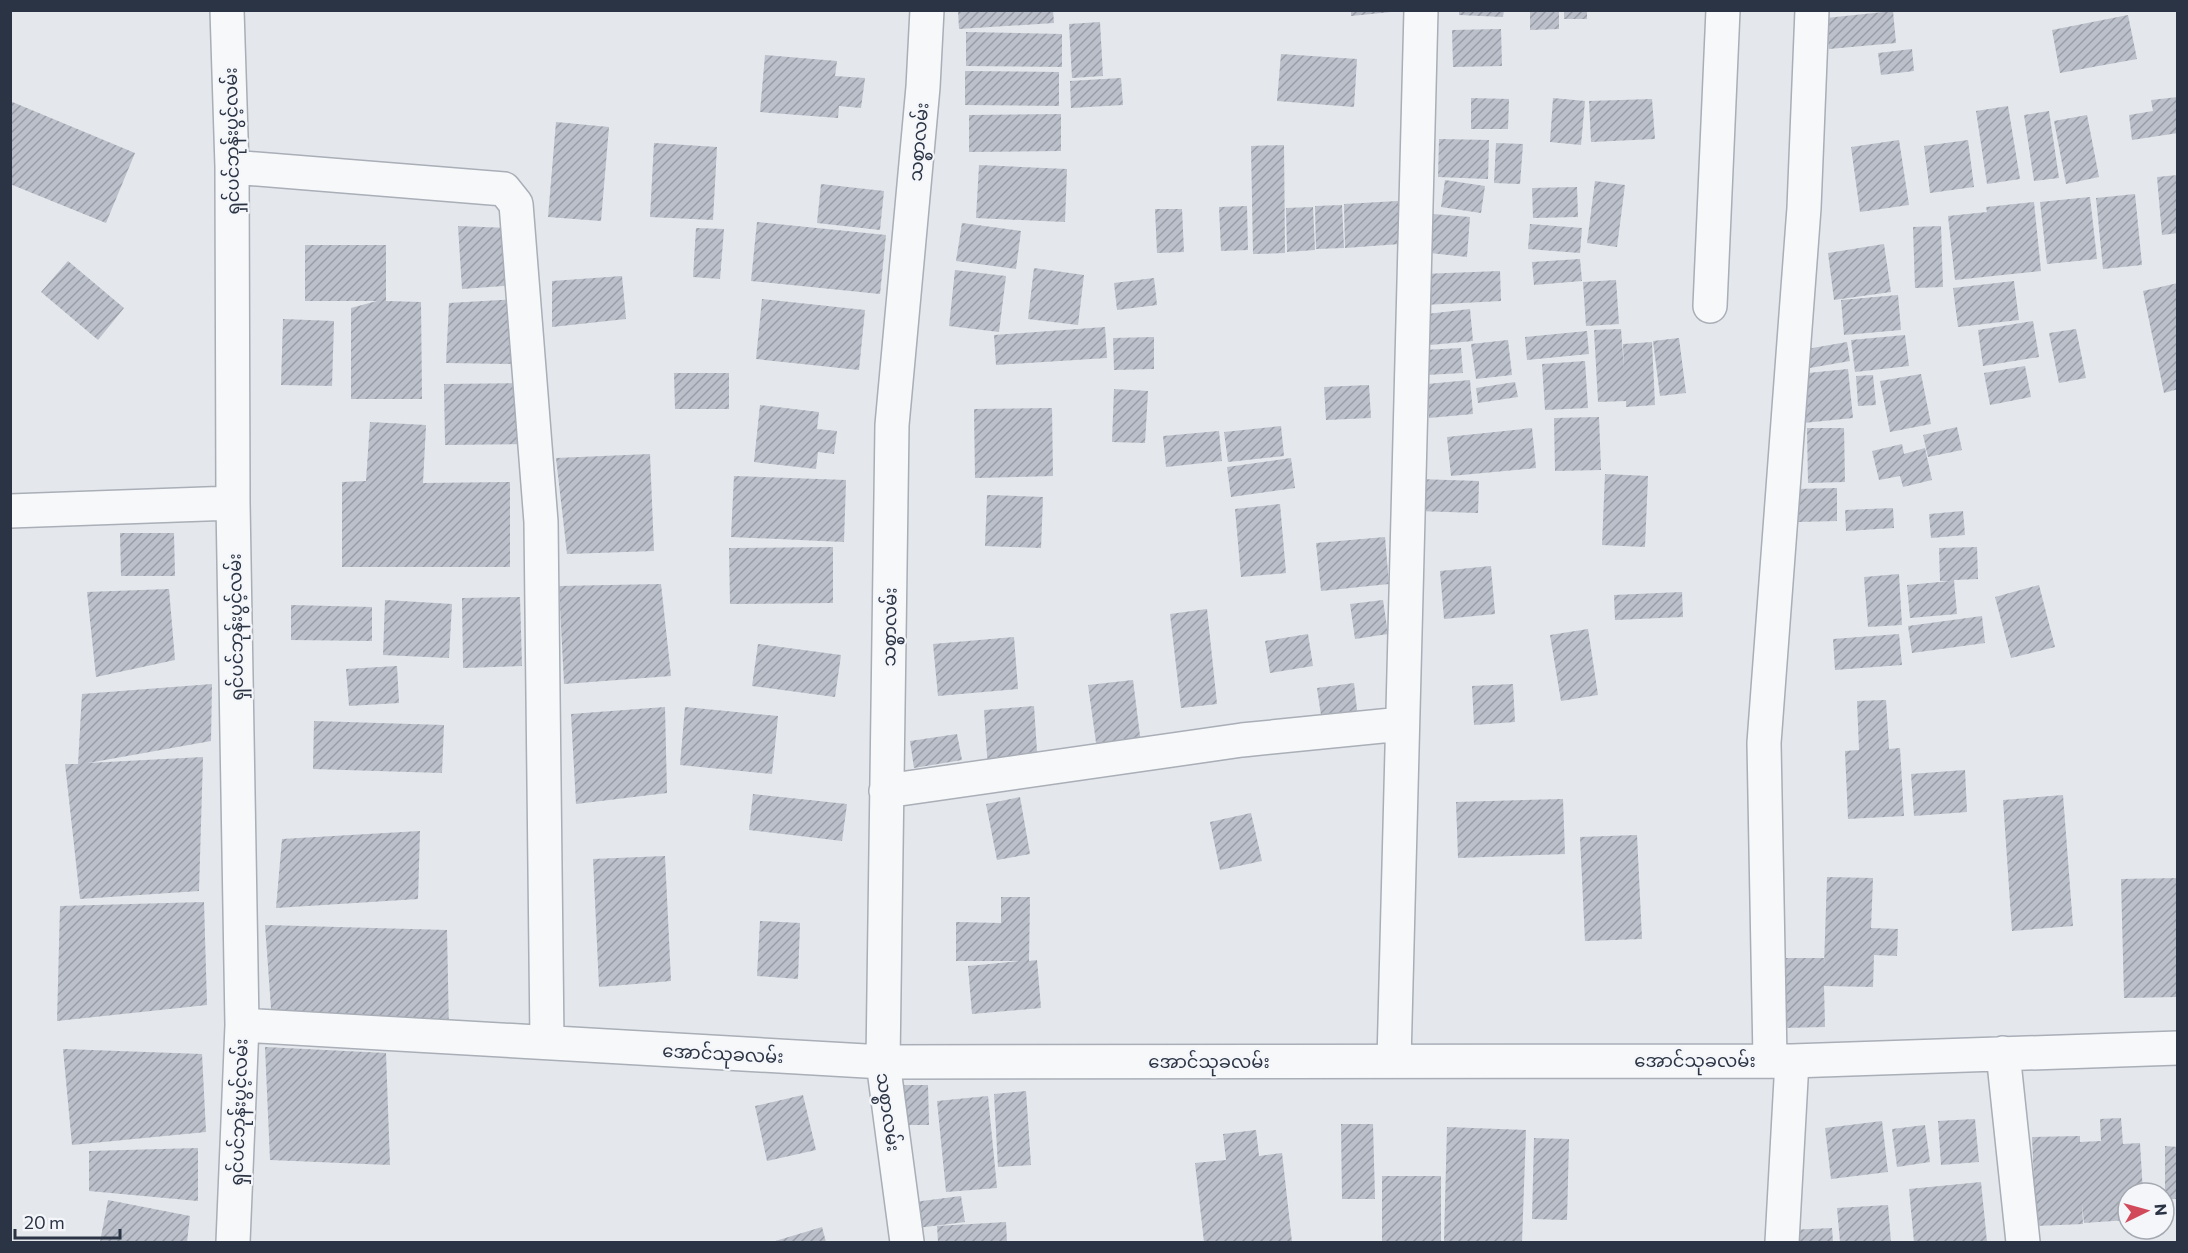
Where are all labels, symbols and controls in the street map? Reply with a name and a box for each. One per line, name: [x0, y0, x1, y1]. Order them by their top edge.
street label: ရှင်ပင်ဘုန်းပွင့်လမ်း: [218, 67, 248, 215]
street label: သစ္စာလမ်း: [903, 101, 938, 183]
street label: ရှင်ပင်ဘုန်းပွင့်လမ်း: [222, 553, 252, 701]
street label: သစ္စာလမ်း: [876, 587, 906, 667]
street label: ရှင်ပင်ဘုန်းပွင့်လမ်း: [223, 1038, 257, 1186]
street label: အောင်သုခလမ်း: [662, 1038, 784, 1072]
street label: အောင်သုခလမ်း: [1634, 1048, 1756, 1076]
street label: အောင်သုခလမ်း: [1148, 1049, 1270, 1077]
street label: သစ္စာလမ်း: [867, 1071, 906, 1154]
north arrow: [2116, 1181, 2176, 1241]
scale bar: [15, 1202, 120, 1240]
text: N: [2151, 1203, 2171, 1216]
text: 20 m: [24, 1211, 65, 1233]

